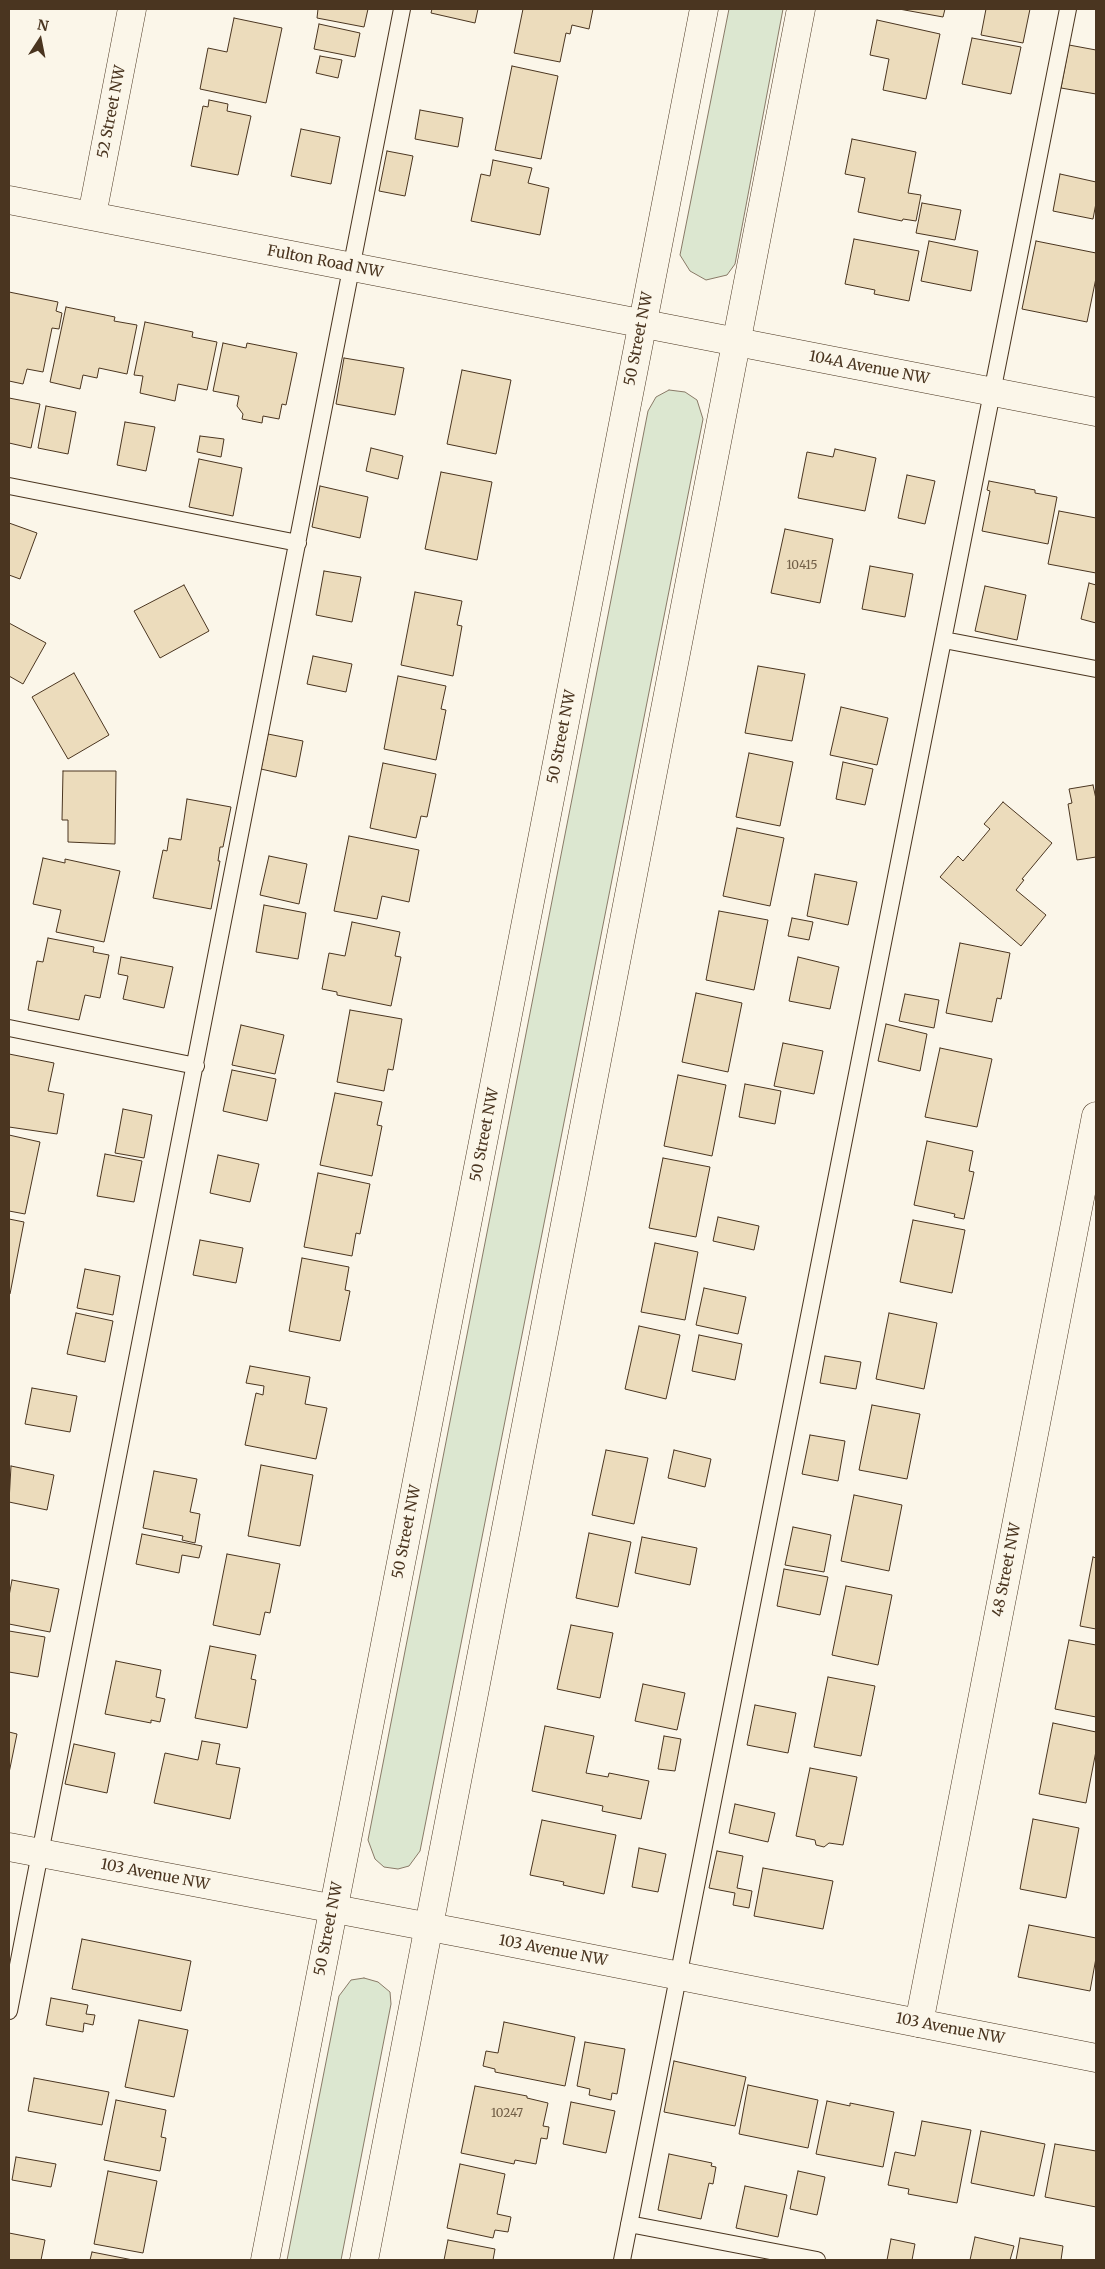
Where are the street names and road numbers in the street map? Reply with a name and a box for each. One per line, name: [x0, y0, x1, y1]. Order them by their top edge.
street label: 52 Street NW: [94, 64, 130, 160]
street label: Fulton Road NW: [266, 242, 384, 282]
street label: 50 Street NW: [621, 290, 657, 388]
street label: 104A Avenue NW: [807, 348, 931, 388]
street label: 50 Street NW: [544, 688, 580, 786]
street label: 50 Street NW: [467, 1086, 503, 1184]
street label: 50 Street NW: [389, 1483, 425, 1581]
street label: 48 Street NW: [989, 1522, 1025, 1618]
street label: 103 Avenue NW: [99, 1856, 211, 1894]
street label: 50 Street NW: [311, 1880, 347, 1978]
street label: 103 Avenue NW: [497, 1932, 609, 1970]
street label: 103 Avenue NW: [894, 2010, 1006, 2048]

